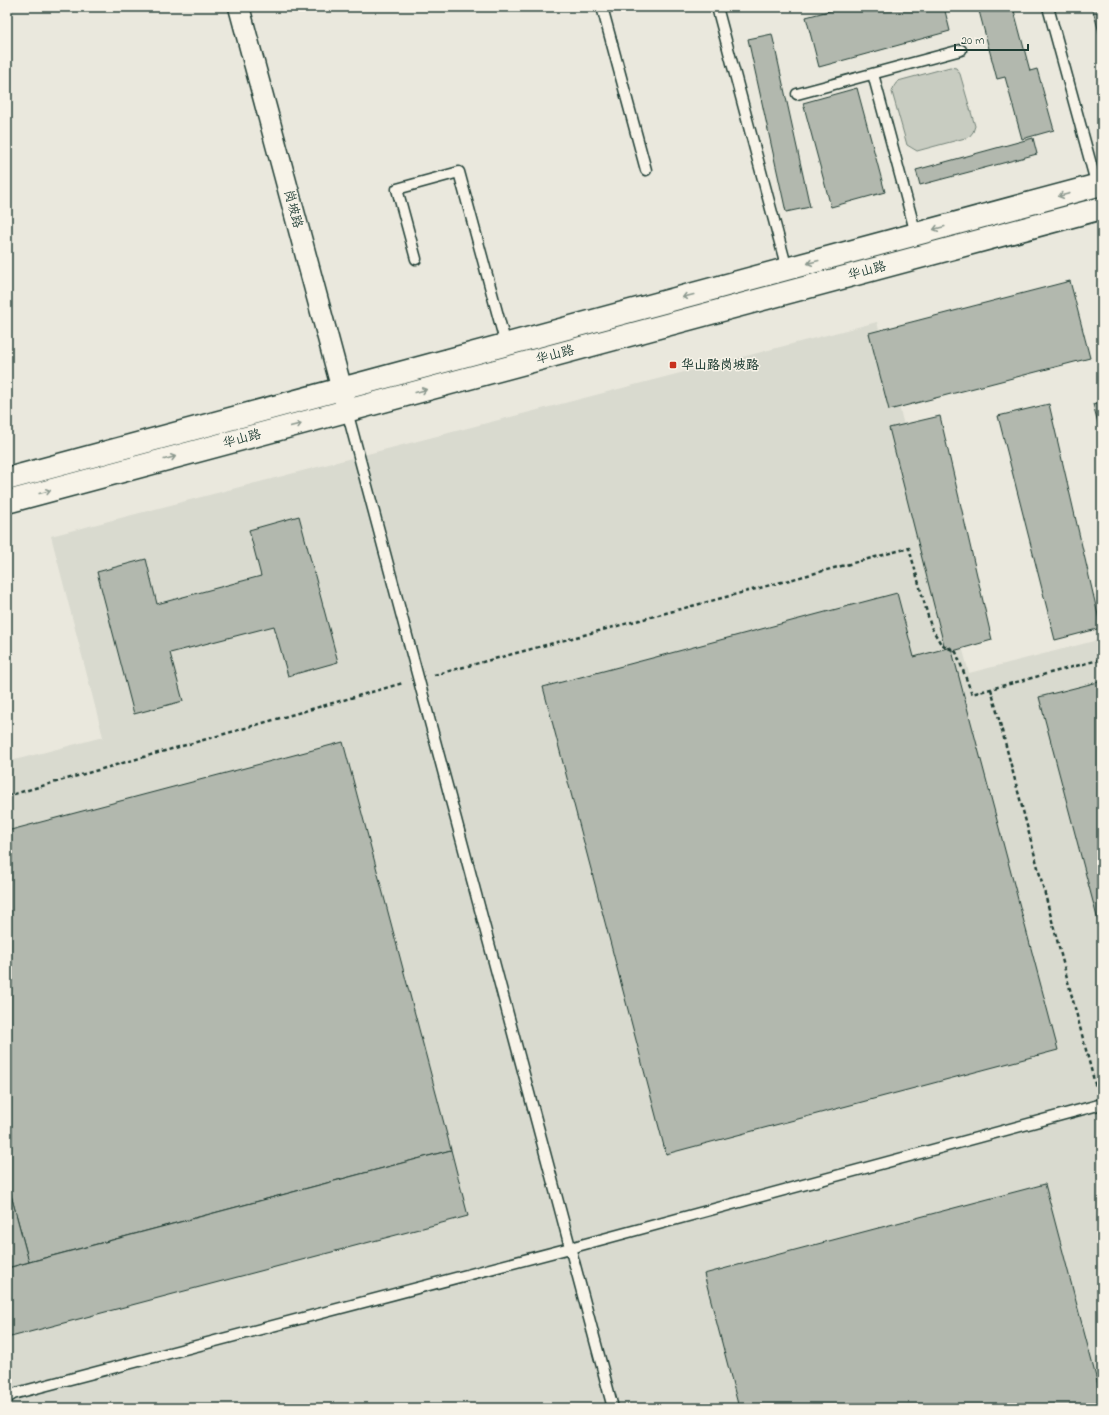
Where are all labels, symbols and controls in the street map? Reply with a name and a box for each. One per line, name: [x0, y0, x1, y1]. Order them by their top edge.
scale bar: [955, 26, 1028, 52]
text: 20 m: [961, 32, 984, 50]
street label: 岗坡路: [279, 188, 307, 230]
one-way arrow: [1058, 191, 1071, 199]
one-way arrow: [933, 225, 946, 232]
street label: 华山路: [846, 257, 888, 285]
one-way arrow: [807, 259, 820, 266]
one-way arrow: [681, 293, 694, 300]
street label: 华山路: [534, 341, 576, 369]
place label: 华山路岗坡路: [681, 356, 759, 375]
marker: 华山路岗坡路: [668, 360, 678, 370]
one-way arrow: [415, 387, 428, 394]
one-way arrow: [289, 420, 302, 428]
street label: 华山路: [221, 425, 263, 453]
one-way arrow: [163, 454, 176, 461]
one-way arrow: [38, 488, 51, 495]

